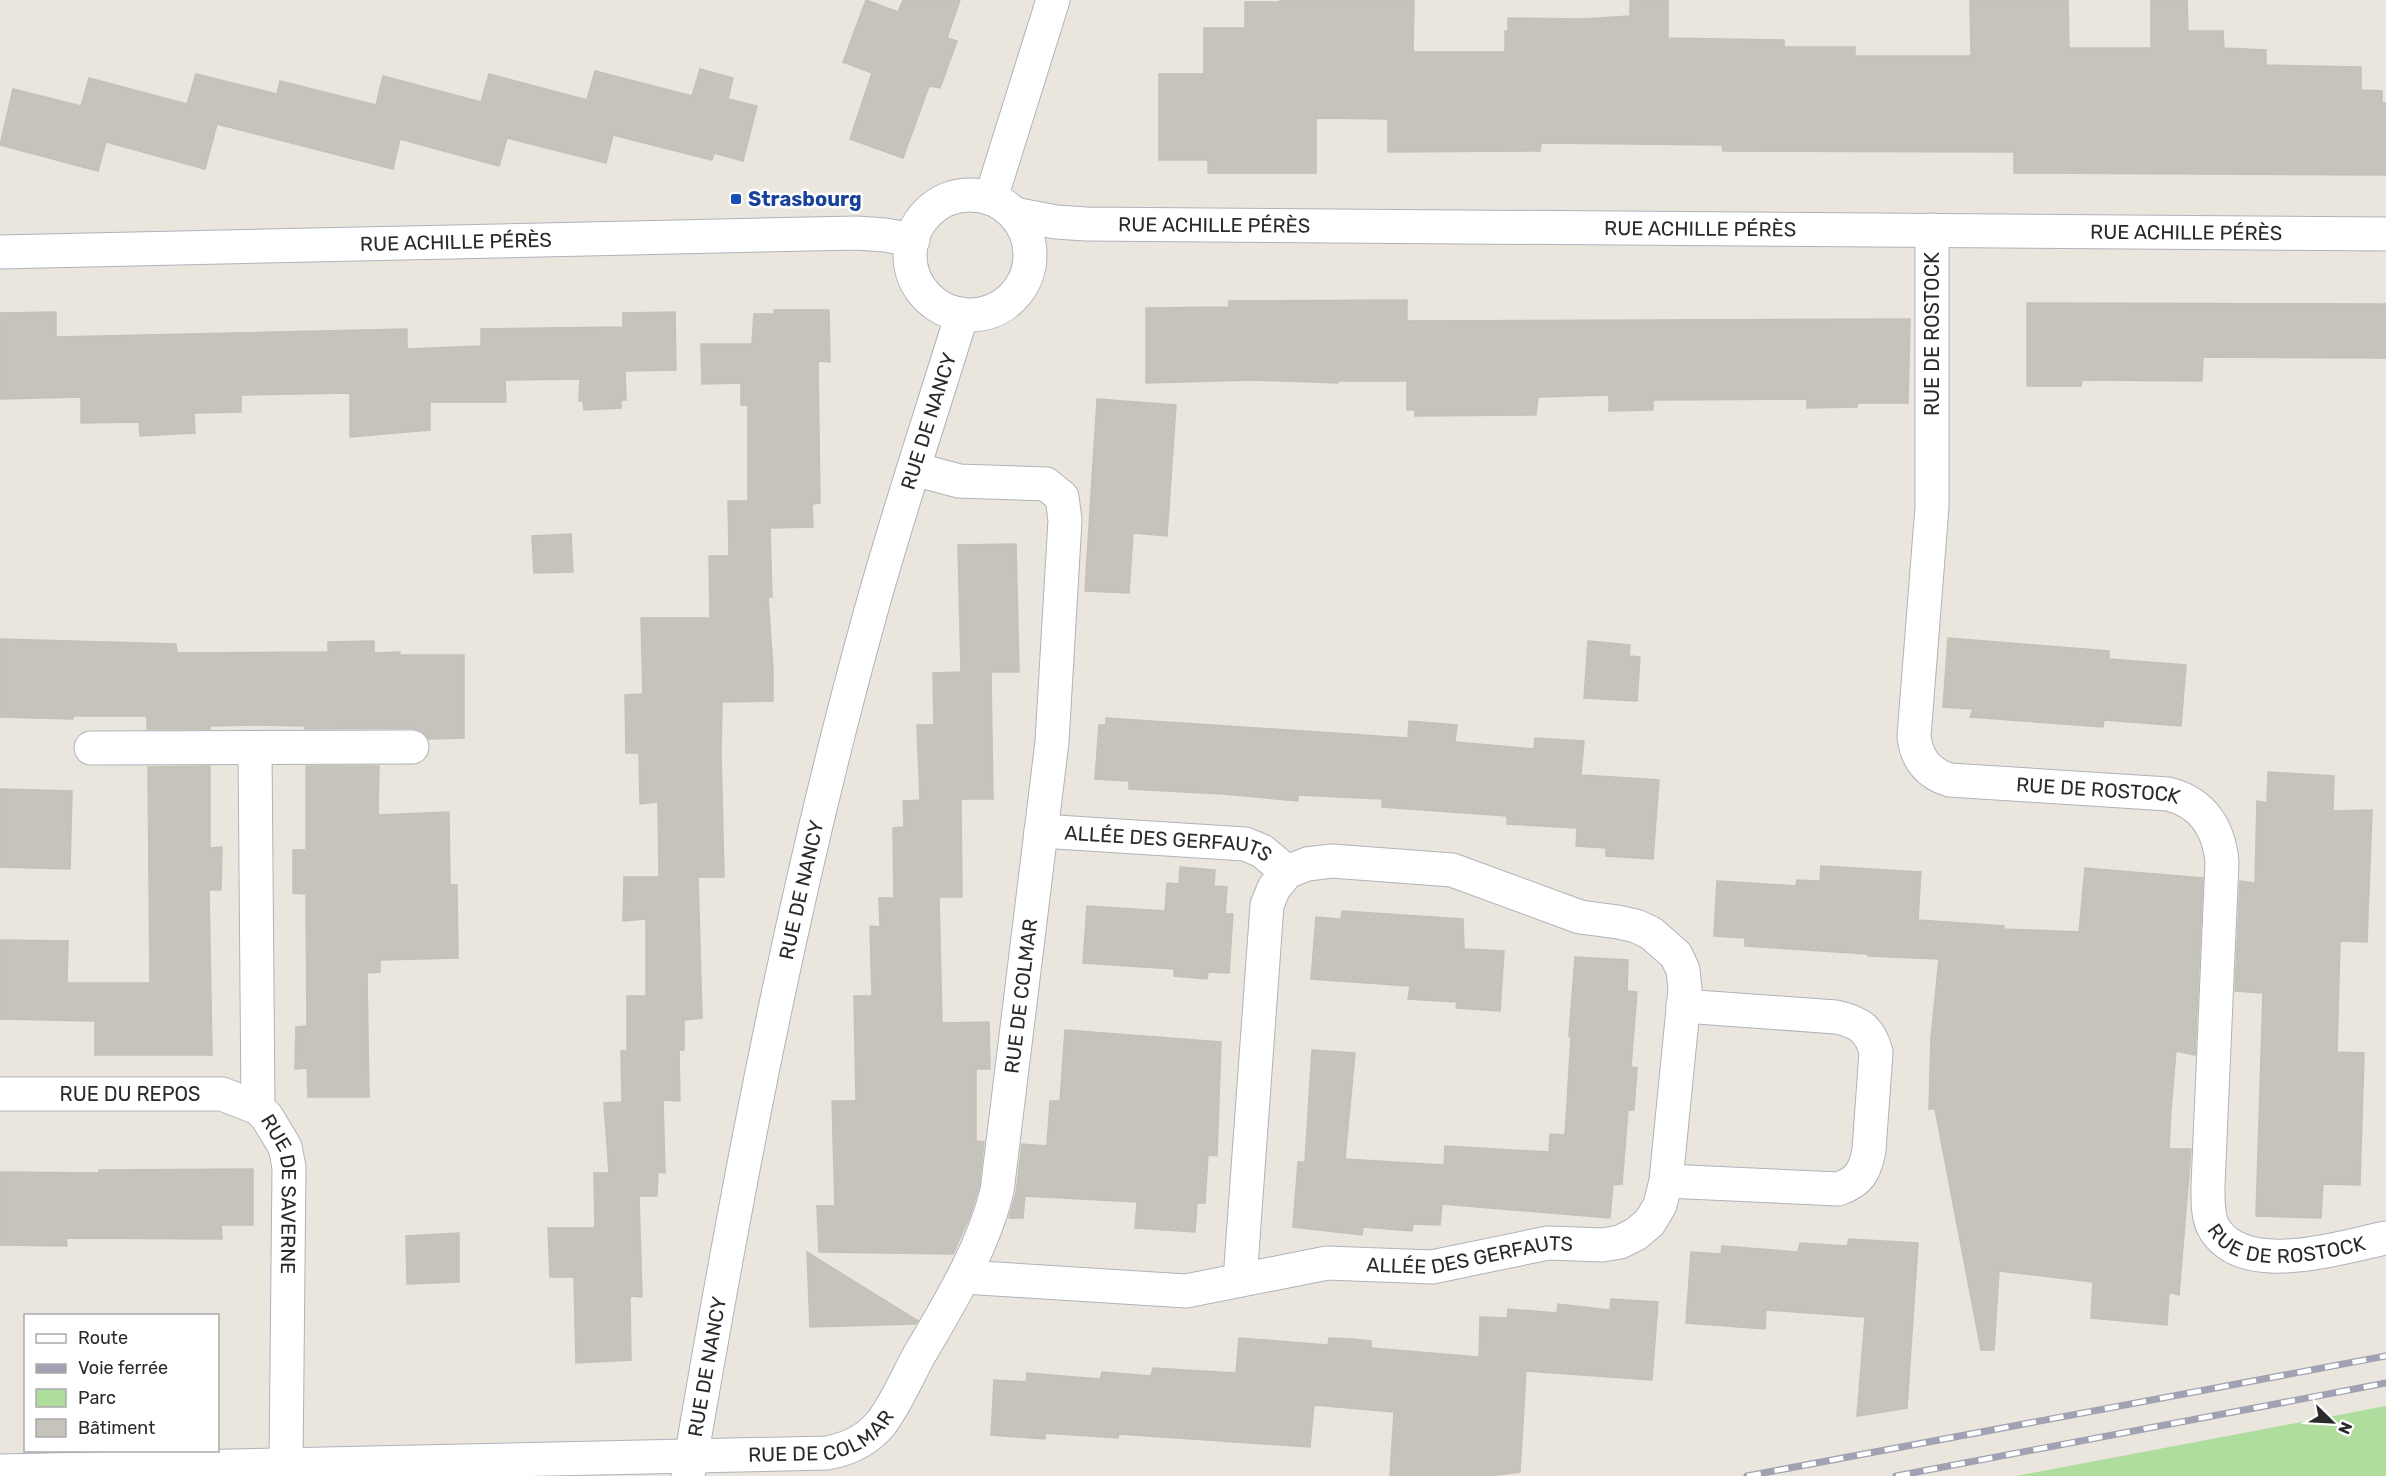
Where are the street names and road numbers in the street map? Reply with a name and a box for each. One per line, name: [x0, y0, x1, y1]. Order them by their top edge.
street label: RUE ACHILLE PÉRÈS: [1118, 212, 1310, 238]
street label: RUE ACHILLE PÉRÈS: [1604, 216, 1796, 241]
street label: RUE ACHILLE PÉRÈS: [2090, 220, 2282, 245]
street label: RUE ACHILLE PÉRÈS: [360, 228, 552, 256]
street label: RUE DE ROSTOCK: [1920, 252, 1944, 416]
street label: RUE DE NANCY: [896, 350, 961, 492]
street label: RUE DE ROSTOCK: [2015, 772, 2183, 809]
street label: RUE DE NANCY: [774, 818, 829, 962]
street label: ALLÉE DES GERFAUTS: [1064, 821, 1277, 866]
street label: RUE DE COLMAR: [1000, 917, 1042, 1075]
street label: RUE DU REPOS: [60, 1082, 200, 1106]
street label: RUE DE SAVERNE: [256, 1110, 301, 1274]
street label: RUE DE ROSTOCK: [2202, 1219, 2368, 1268]
street label: ALLÉE DES GERFAUTS: [1366, 1231, 1573, 1279]
street label: RUE DE NANCY: [683, 1294, 731, 1439]
street label: RUE DE COLMAR: [748, 1405, 899, 1467]

